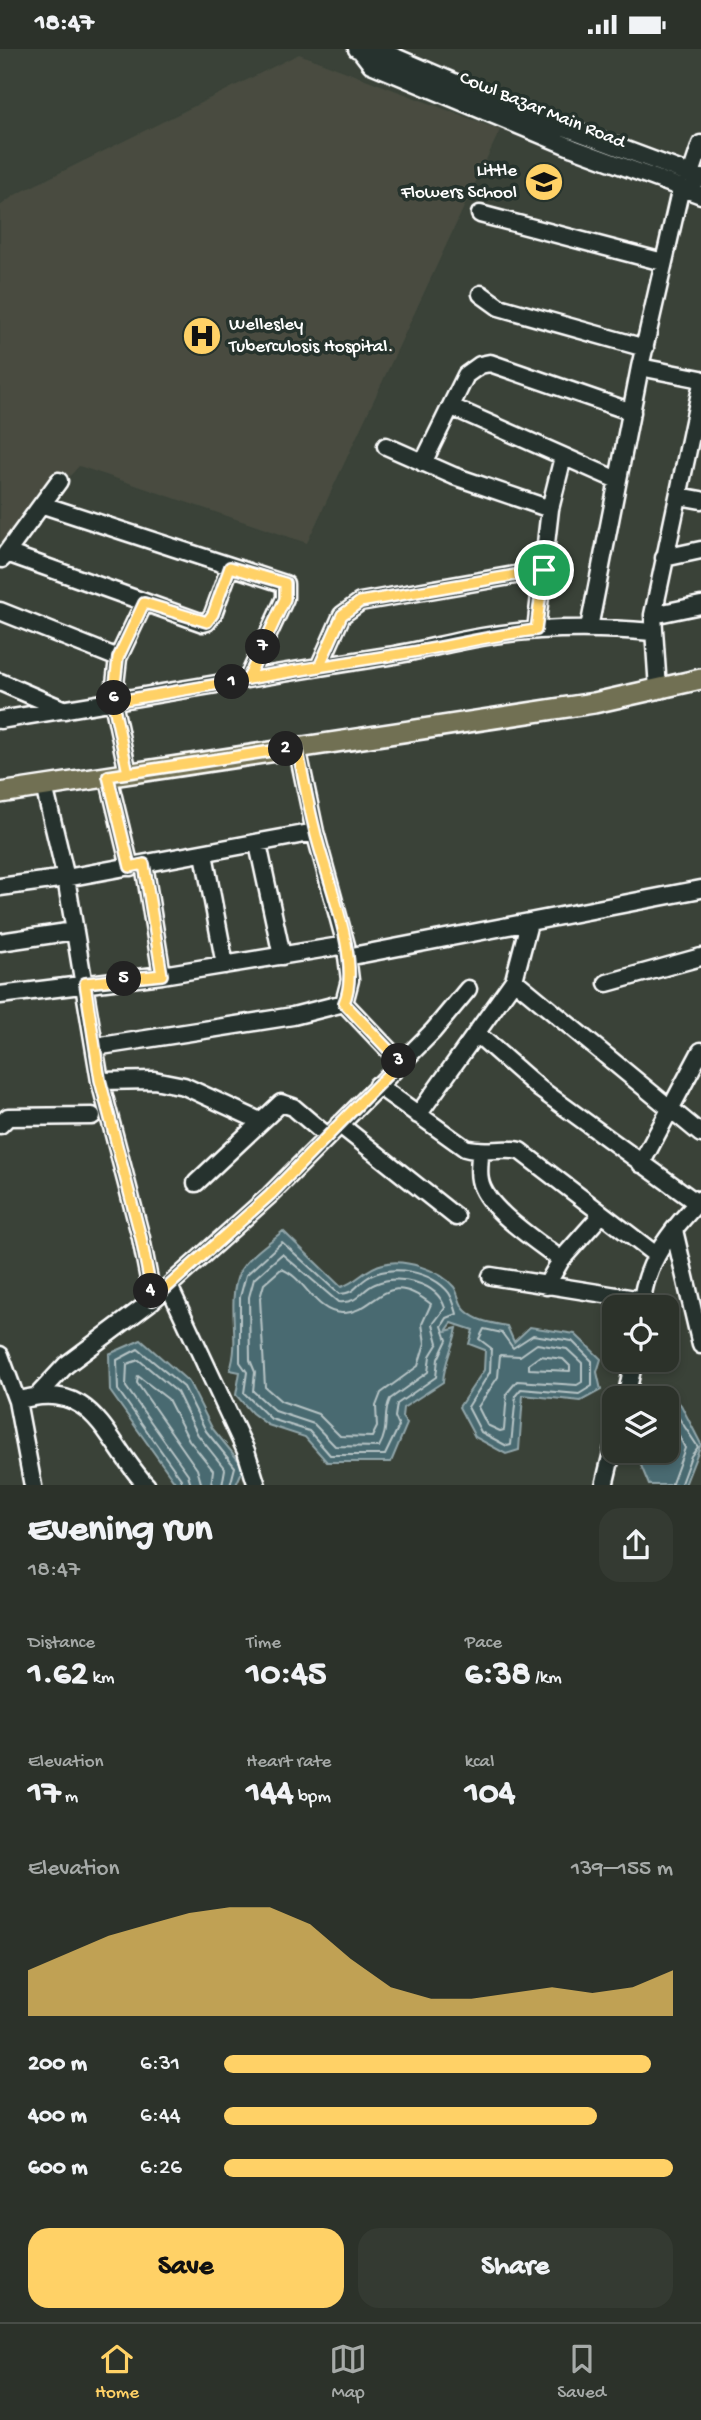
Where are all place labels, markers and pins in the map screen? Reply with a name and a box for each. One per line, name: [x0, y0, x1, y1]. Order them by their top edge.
place label: Little Flowers School: [400, 160, 517, 205]
school or university icon: Little Flowers School: [523, 161, 565, 203]
place label: Wellesley Tuberculosis Hospital.: [228, 314, 393, 359]
hospital icon: Wellesley Tuberculosis Hospital.: [181, 315, 223, 357]
pin: [514, 540, 574, 600]
pin: 7: [246, 629, 280, 665]
pin: 1: [215, 665, 250, 699]
pin: 6: [96, 681, 132, 715]
pin: 2: [268, 731, 304, 767]
pin: 5: [106, 961, 142, 997]
pin: 3: [382, 1044, 416, 1079]
pin: 4: [134, 1273, 168, 1309]

